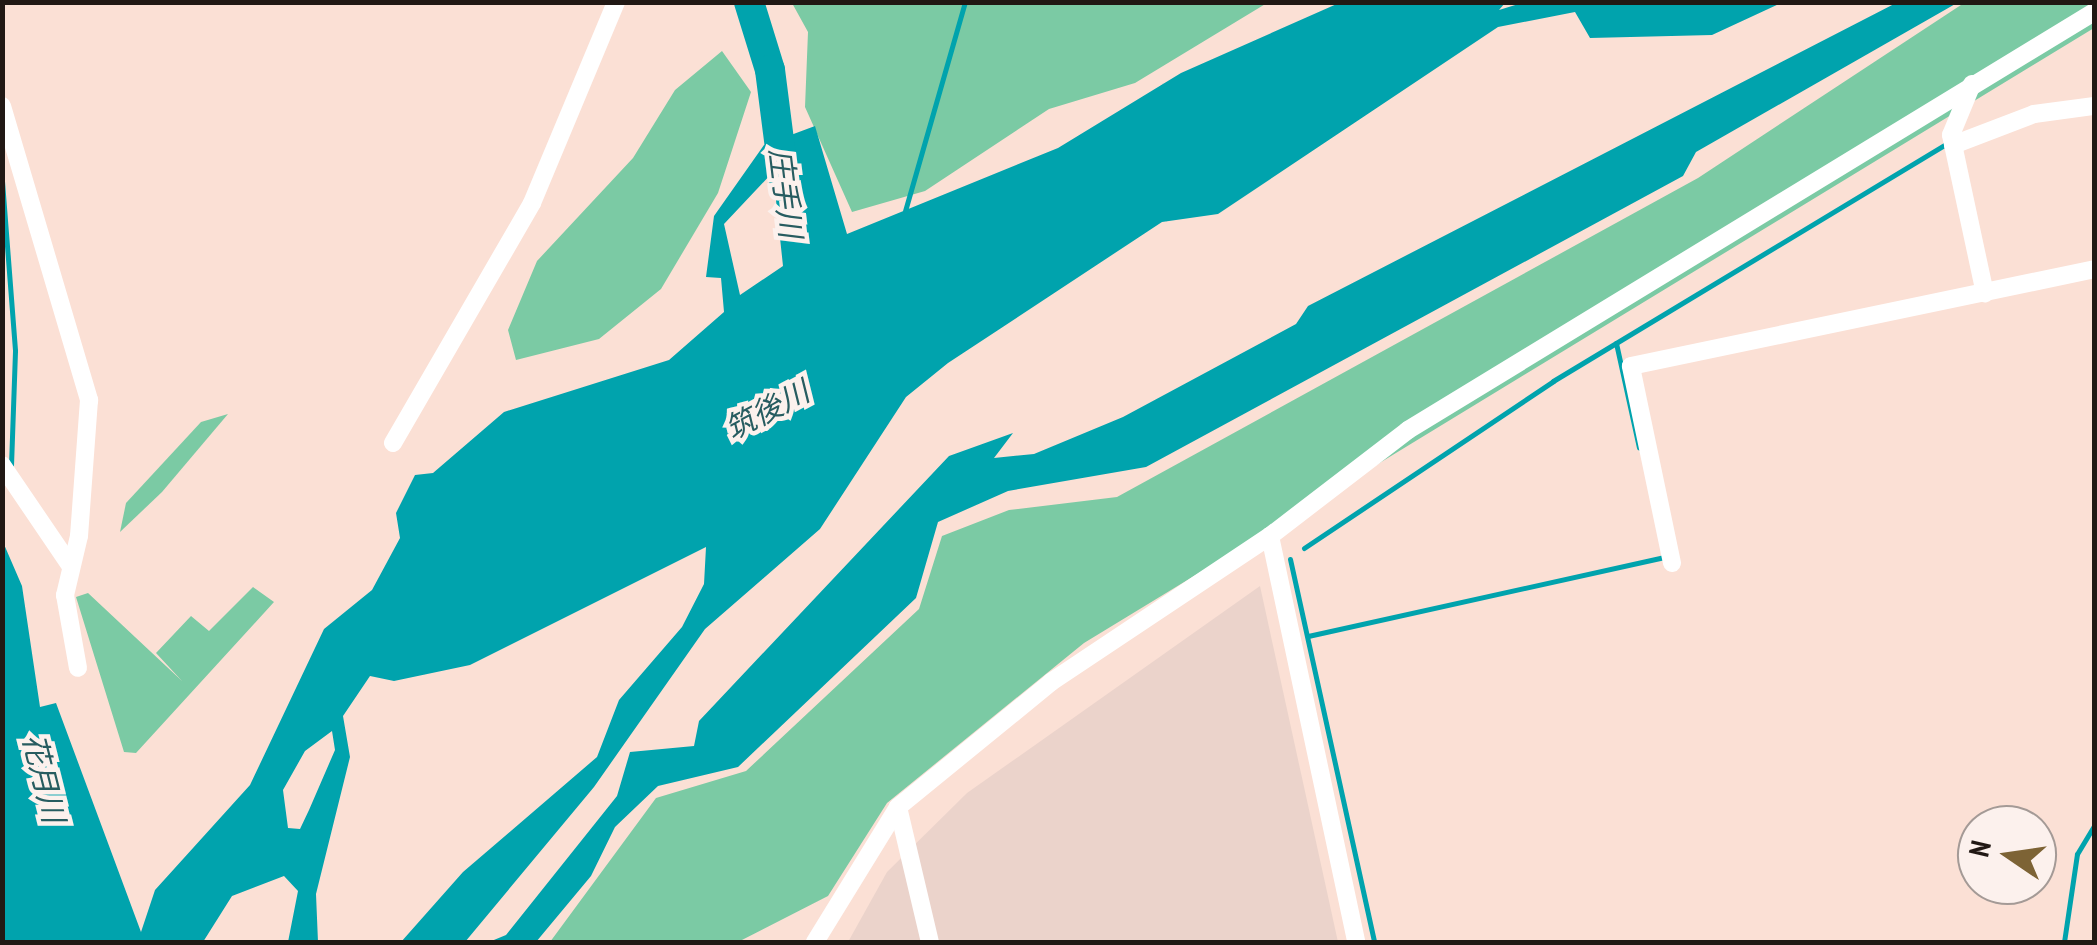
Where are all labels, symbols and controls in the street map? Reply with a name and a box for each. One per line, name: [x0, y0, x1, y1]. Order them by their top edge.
water label: 庄手川: [763, 146, 809, 240]
water label: 筑後川: [719, 373, 815, 447]
water label: 花月川: [16, 730, 72, 826]
north arrow: [1957, 805, 2057, 905]
text: N: [1960, 837, 1999, 860]

